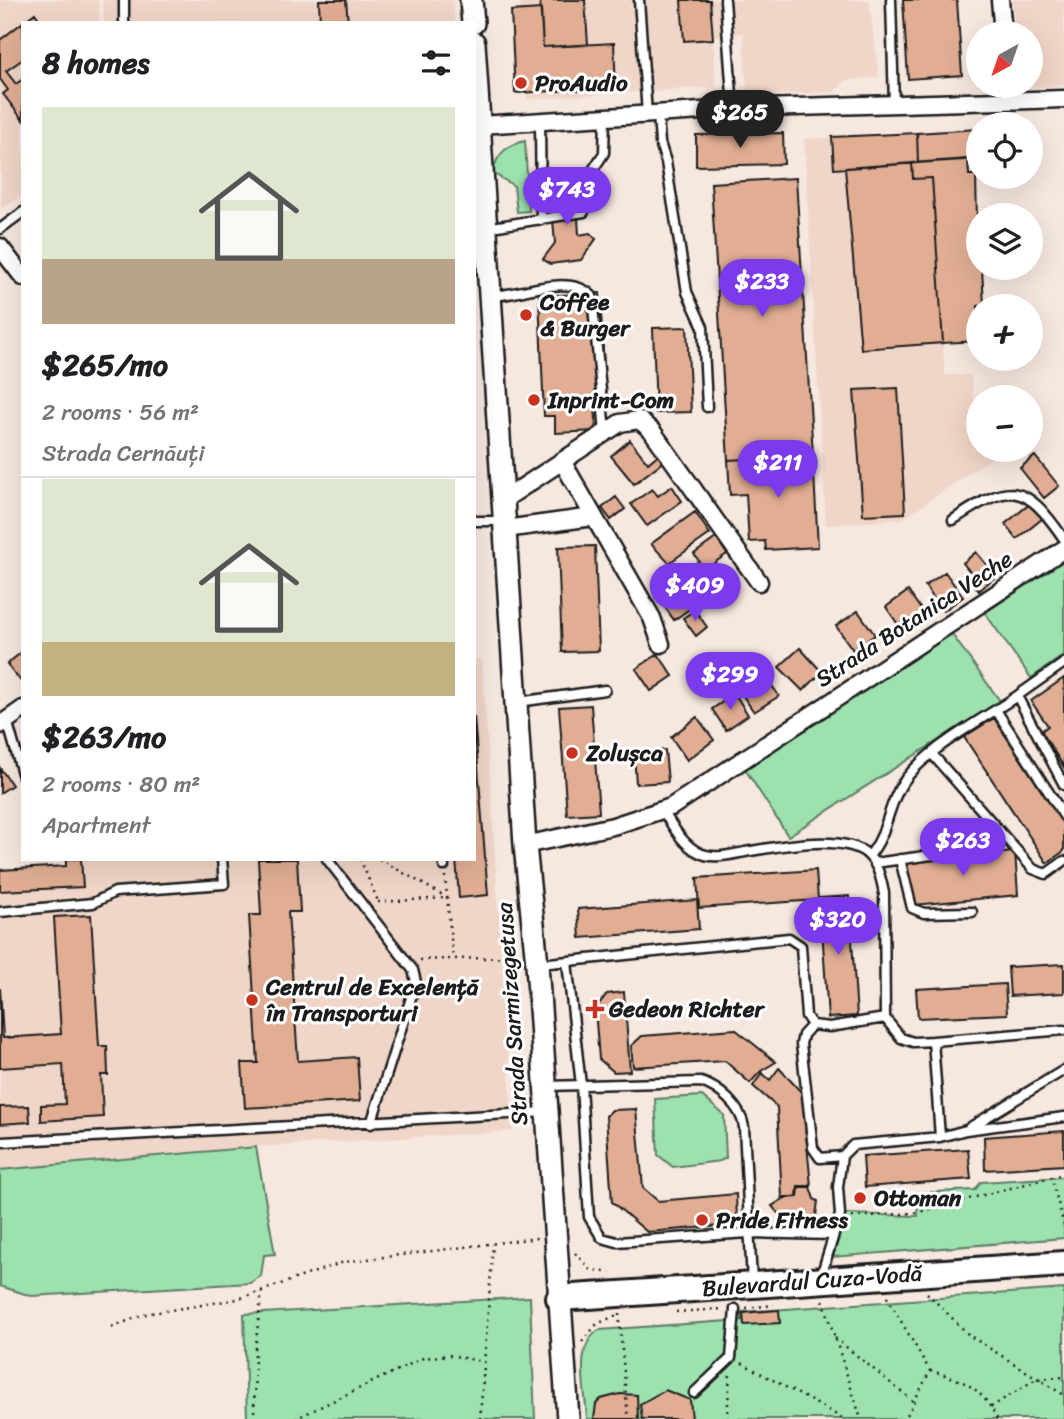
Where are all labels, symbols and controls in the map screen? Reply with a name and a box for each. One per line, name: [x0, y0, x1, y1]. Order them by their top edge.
north arrow: [966, 21, 1043, 98]
map controls: [966, 21, 1043, 462]
text: 8 homes: [42, 36, 150, 90]
icon: filters: [417, 44, 455, 82]
place label: ProAudio: [535, 63, 628, 104]
marker: ProAudio: [513, 75, 529, 91]
pin: $265: [699, 90, 781, 150]
text: $265: [712, 92, 768, 133]
button: locate: [966, 112, 1043, 189]
icon: home: [186, 153, 312, 279]
pin: $743: [526, 168, 608, 227]
text: $743: [539, 169, 595, 210]
button: layers: [966, 203, 1043, 280]
pin: $233: [721, 260, 803, 319]
text: $233: [735, 261, 789, 302]
place label: Coffee & Burger: [539, 282, 631, 349]
button: +: [966, 294, 1043, 371]
marker: Coffee & Burger: [518, 307, 534, 323]
text: $265/mo: [42, 338, 168, 392]
place label: Inprint-Com: [547, 380, 675, 421]
button: −: [966, 385, 1043, 462]
text: 2 rooms · 56 m²: [42, 392, 199, 433]
marker: Inprint-Com: [526, 392, 542, 408]
text: Strada Cernăuți: [42, 433, 205, 474]
pin: $211: [737, 440, 819, 500]
text: $211: [754, 442, 802, 483]
icon: home: [186, 525, 312, 651]
street label: Strada Botanica Veche: [807, 539, 1021, 699]
pin: $409: [654, 564, 736, 623]
text: $409: [666, 565, 724, 606]
pin: $299: [689, 652, 771, 712]
text: $299: [702, 654, 759, 695]
text: $263/mo: [42, 710, 166, 764]
place label: Zolușca: [585, 733, 663, 774]
marker: Zolușca: [564, 745, 580, 761]
text: 2 rooms · 80 m²: [42, 764, 200, 805]
text: Apartment: [42, 805, 151, 846]
pin: $263: [922, 818, 1004, 878]
text: $263: [936, 820, 990, 861]
pin: $320: [797, 898, 879, 957]
text: $320: [810, 899, 866, 940]
street label: Strada Sarmizegetusa: [484, 901, 540, 1127]
place label: Centrul de Excelență în Transporturi: [265, 967, 480, 1034]
place label: Gedeon Richter: [608, 989, 766, 1030]
marker: Centrul de Excelență în Transporturi: [244, 992, 260, 1008]
marker: Gedeon Richter: [587, 1001, 603, 1017]
place label: Ottoman: [874, 1178, 962, 1219]
marker: Ottoman: [852, 1190, 868, 1206]
place label: Pride Fitness: [716, 1200, 849, 1241]
marker: Pride Fitness: [694, 1212, 710, 1228]
street label: Bulevardul Cuza-Vodă: [700, 1253, 925, 1309]

